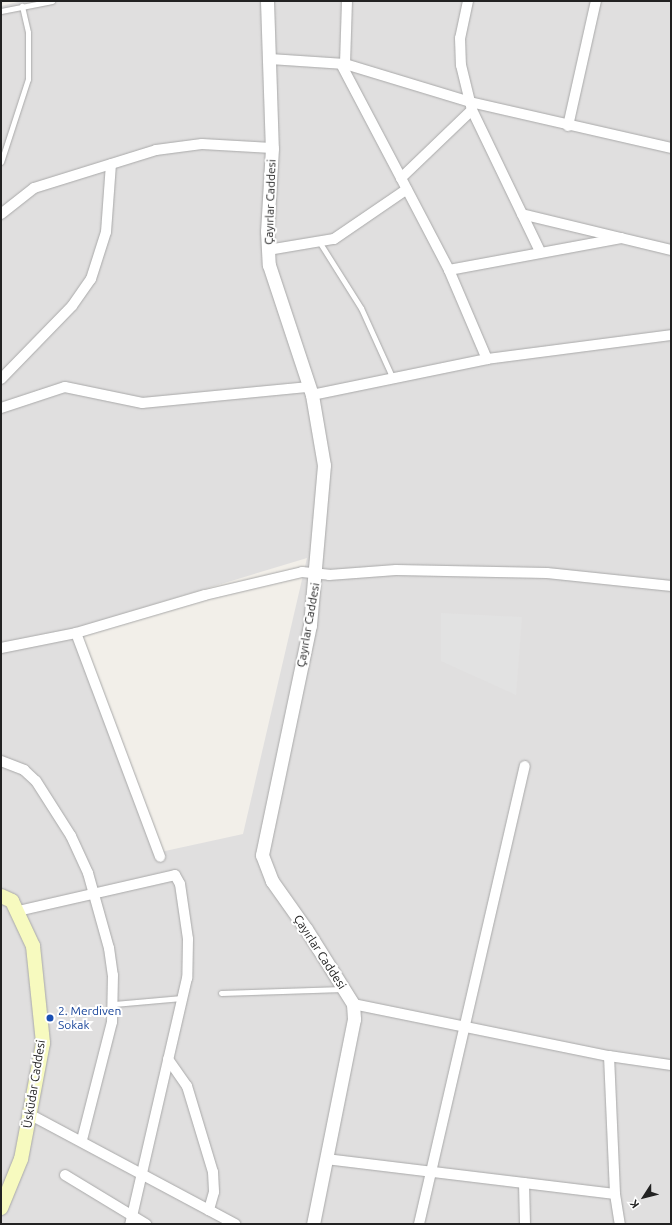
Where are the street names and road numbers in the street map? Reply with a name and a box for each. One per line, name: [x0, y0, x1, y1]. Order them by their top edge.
street label: Çayırlar Caddesi: [261, 159, 279, 245]
street label: Çayırlar Caddesi: [293, 582, 323, 668]
street label: Çayırlar Caddesi: [291, 912, 349, 992]
street label: Üsküdar Caddesi: [20, 1039, 48, 1129]

